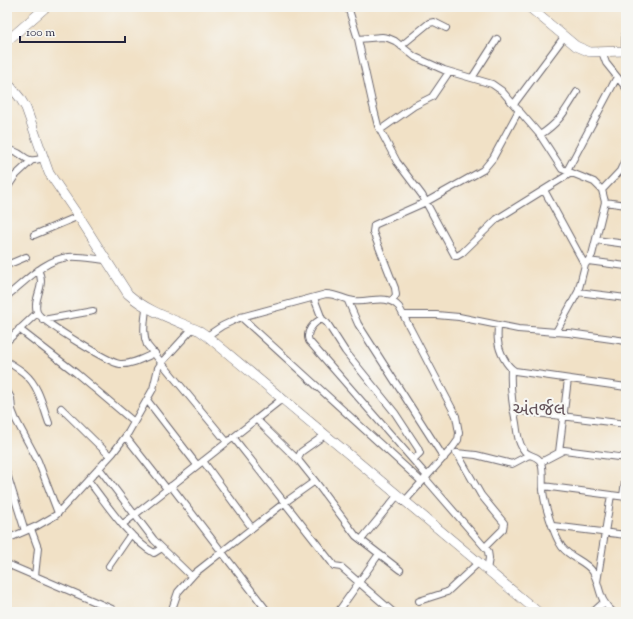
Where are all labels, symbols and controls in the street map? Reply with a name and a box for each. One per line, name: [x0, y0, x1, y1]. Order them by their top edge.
scale bar: [20, 18, 125, 44]
text: 100 m: [26, 24, 55, 42]
district label: અંતર્જલ: [513, 398, 566, 424]

